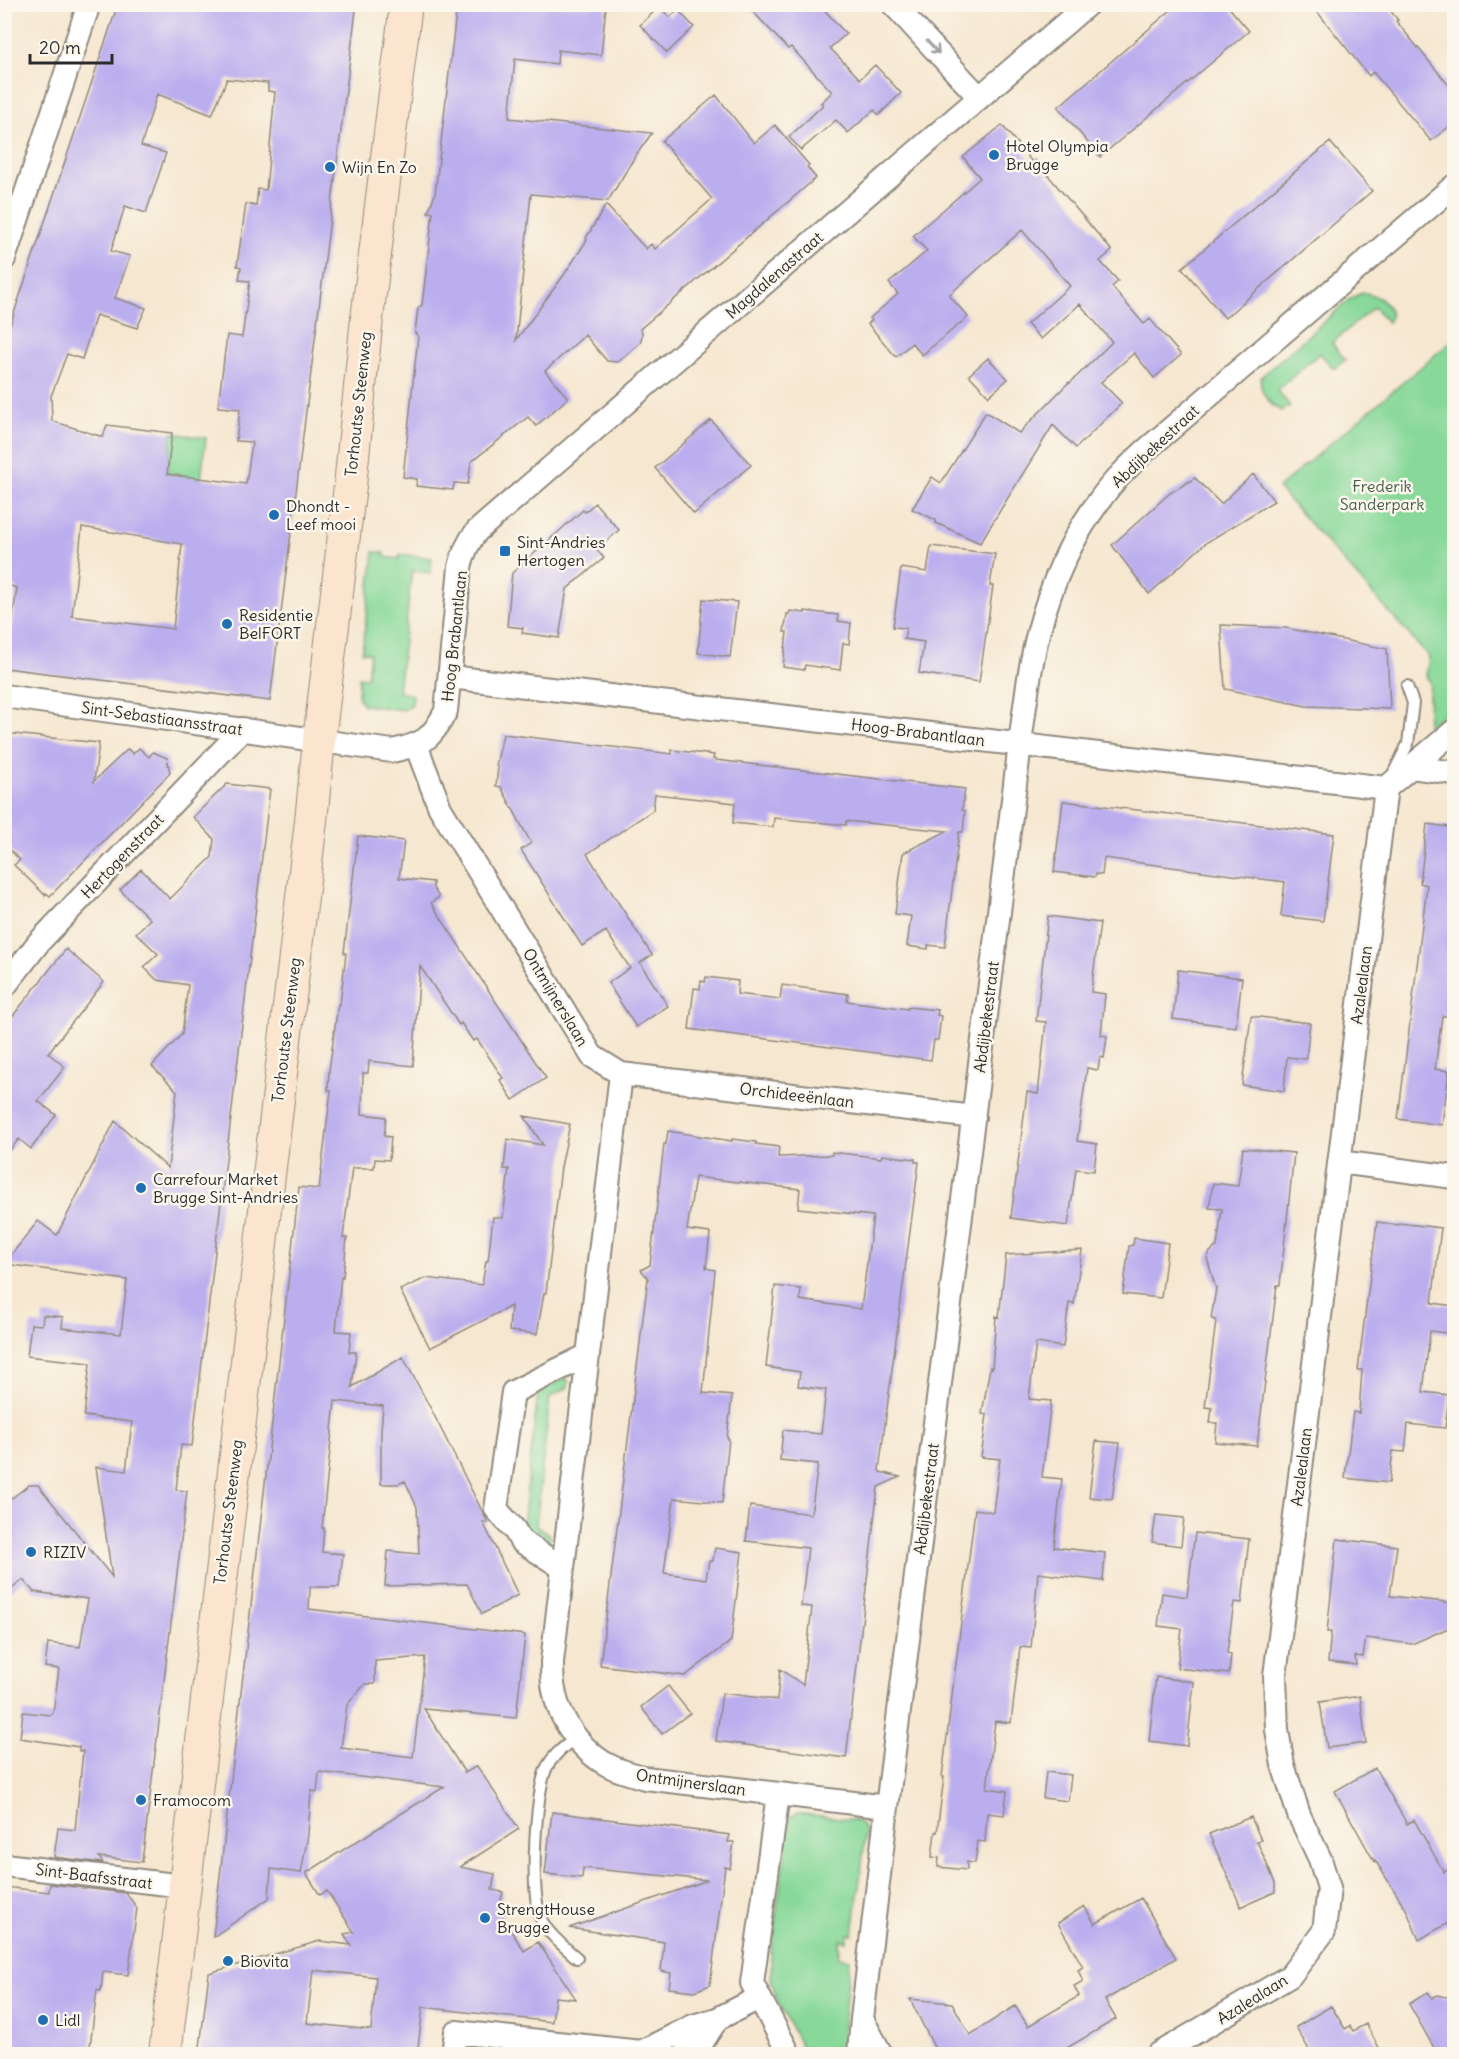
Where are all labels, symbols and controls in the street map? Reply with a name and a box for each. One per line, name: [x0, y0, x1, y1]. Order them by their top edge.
scale bar: [30, 27, 112, 65]
text: 20 m: [39, 36, 81, 59]
one-way arrow: [926, 40, 940, 55]
place label: Hotel Olympia Brugge: [1006, 136, 1109, 174]
marker: Hotel Olympia Brugge: [987, 148, 1001, 162]
place label: Wijn En Zo: [342, 157, 417, 177]
marker: Wijn En Zo: [323, 160, 337, 174]
street label: Magdalenastraat: [721, 227, 827, 323]
street label: Torhoutse Steenweg: [340, 330, 376, 478]
street label: Abdijbekestraat: [1107, 400, 1203, 492]
park label: Frederik Sanderpark: [1340, 476, 1424, 514]
place label: Dhondt - Leef mooi: [286, 496, 356, 534]
marker: Dhondt - Leef mooi: [267, 508, 281, 522]
place label: Sint-Andries Hertogen: [517, 532, 605, 570]
marker: Sint-Andries Hertogen: [498, 544, 512, 558]
street label: Hoog Brabantlaan: [437, 569, 471, 703]
place label: Residentie BelFORT: [239, 605, 313, 643]
marker: Residentie BelFORT: [220, 617, 234, 631]
street label: Sint-Sebastiaansstraat: [80, 697, 244, 739]
street label: Hoog-Brabantlaan: [850, 714, 986, 750]
street label: Hertogenstraat: [76, 809, 168, 903]
street label: Ontmijnerslaan: [519, 944, 593, 1050]
street label: Azalealaan: [1346, 944, 1376, 1026]
street label: Torhoutse Steenweg: [267, 956, 305, 1104]
street label: Abdijbekestraat: [969, 959, 1003, 1074]
street label: Orchideeënlaan: [739, 1078, 855, 1112]
place label: Carrefour Market Brugge Sint-Andries: [153, 1169, 298, 1207]
marker: Carrefour Market Brugge Sint-Andries: [134, 1181, 148, 1195]
street label: Azalealaan: [1286, 1426, 1316, 1508]
street label: Torhoutse Steenweg: [209, 1438, 247, 1586]
street label: Abdijbekestraat: [909, 1441, 943, 1556]
place label: RIZIV: [43, 1542, 86, 1562]
marker: RIZIV: [24, 1545, 38, 1559]
street label: Ontmijnerslaan: [635, 1764, 747, 1800]
place label: Framocom: [153, 1790, 231, 1810]
marker: Framocom: [134, 1793, 148, 1807]
street label: Sint-Baafsstraat: [35, 1859, 154, 1893]
place label: StrengtHouse Brugge: [497, 1899, 595, 1937]
marker: StrengtHouse Brugge: [478, 1911, 492, 1925]
place label: Biovita: [240, 1951, 289, 1971]
marker: Biovita: [221, 1954, 235, 1968]
street label: Azalealaan: [1213, 1969, 1291, 2029]
place label: Lidl: [55, 2010, 80, 2030]
marker: Lidl: [36, 2013, 50, 2027]

